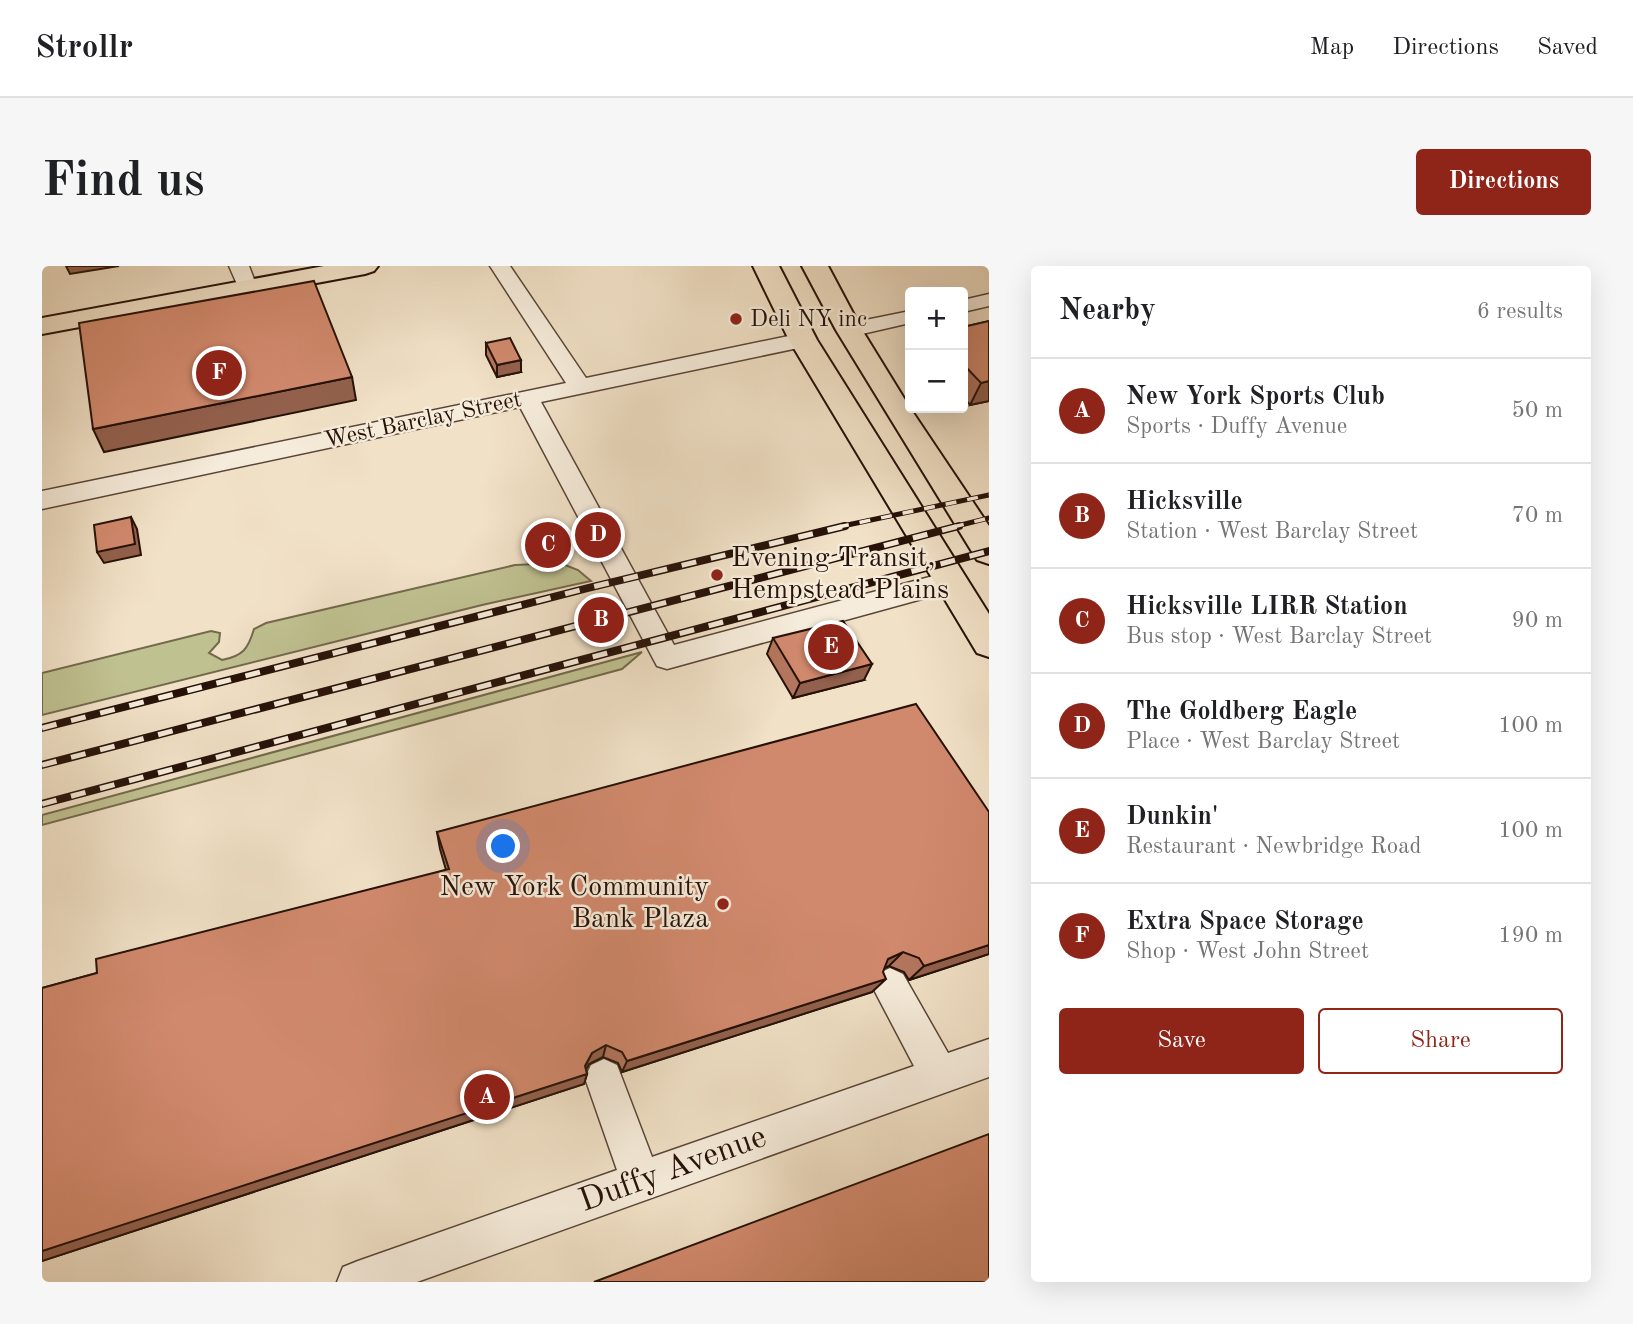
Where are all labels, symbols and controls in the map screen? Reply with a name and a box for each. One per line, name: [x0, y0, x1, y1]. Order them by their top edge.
text: Strollr: [35, 32, 133, 65]
text: Map: [1310, 36, 1354, 60]
text: Directions: [1392, 36, 1499, 60]
text: Saved: [1537, 36, 1598, 60]
button: Directions: [1416, 149, 1591, 215]
text: Find us: [42, 158, 205, 207]
map controls: [905, 287, 968, 413]
button: +: [905, 287, 968, 350]
text: Nearby: [1059, 296, 1156, 326]
text: 6 results: [1477, 300, 1563, 323]
place label: Deli NY inc: [750, 308, 867, 331]
marker: Deli NY inc: [728, 311, 744, 327]
pin: F: [196, 347, 242, 399]
button: −: [905, 350, 968, 413]
text: New York Sports Club: [1126, 384, 1385, 410]
street label: West Barclay Street: [322, 388, 524, 452]
text: A: [1073, 399, 1091, 422]
text: 50 m: [1512, 399, 1563, 422]
text: Sports · Duffy Avenue: [1126, 415, 1347, 438]
text: Hicksville: [1126, 489, 1243, 515]
text: B: [1074, 504, 1090, 527]
text: 70 m: [1512, 504, 1563, 527]
pin: D: [575, 509, 621, 561]
pin: C: [525, 519, 571, 571]
text: Station · West Barclay Street: [1126, 520, 1418, 543]
place label: Evening Transit, Hempstead Plains: [731, 545, 949, 605]
marker: Evening Transit, Hempstead Plains: [709, 567, 725, 583]
pin: B: [578, 594, 624, 646]
text: Hicksville LIRR Station: [1126, 594, 1408, 620]
text: C: [1074, 609, 1090, 632]
text: 90 m: [1512, 609, 1563, 632]
pin: E: [808, 621, 854, 673]
text: Bus stop · West Barclay Street: [1126, 625, 1432, 648]
text: The Goldberg Eagle: [1126, 699, 1357, 725]
text: D: [1073, 714, 1091, 737]
text: 100 m: [1498, 714, 1563, 737]
text: Place · West Barclay Street: [1126, 730, 1400, 753]
text: Dunkin': [1126, 804, 1218, 830]
text: E: [1074, 819, 1090, 842]
text: 100 m: [1498, 819, 1563, 842]
your location: [486, 829, 520, 863]
text: Restaurant · Newbridge Road: [1126, 835, 1422, 858]
place label: New York Community Bank Plaza: [439, 874, 709, 934]
marker: New York Community Bank Plaza: [715, 896, 731, 912]
text: Extra Space Storage: [1126, 909, 1364, 935]
text: F: [1074, 924, 1090, 947]
text: 190 m: [1498, 924, 1563, 947]
text: Shop · West John Street: [1126, 940, 1369, 963]
button: Save: [1059, 1008, 1304, 1074]
button: Share: [1318, 1008, 1563, 1074]
pin: A: [464, 1071, 510, 1123]
street label: Duffy Avenue: [575, 1121, 771, 1219]

